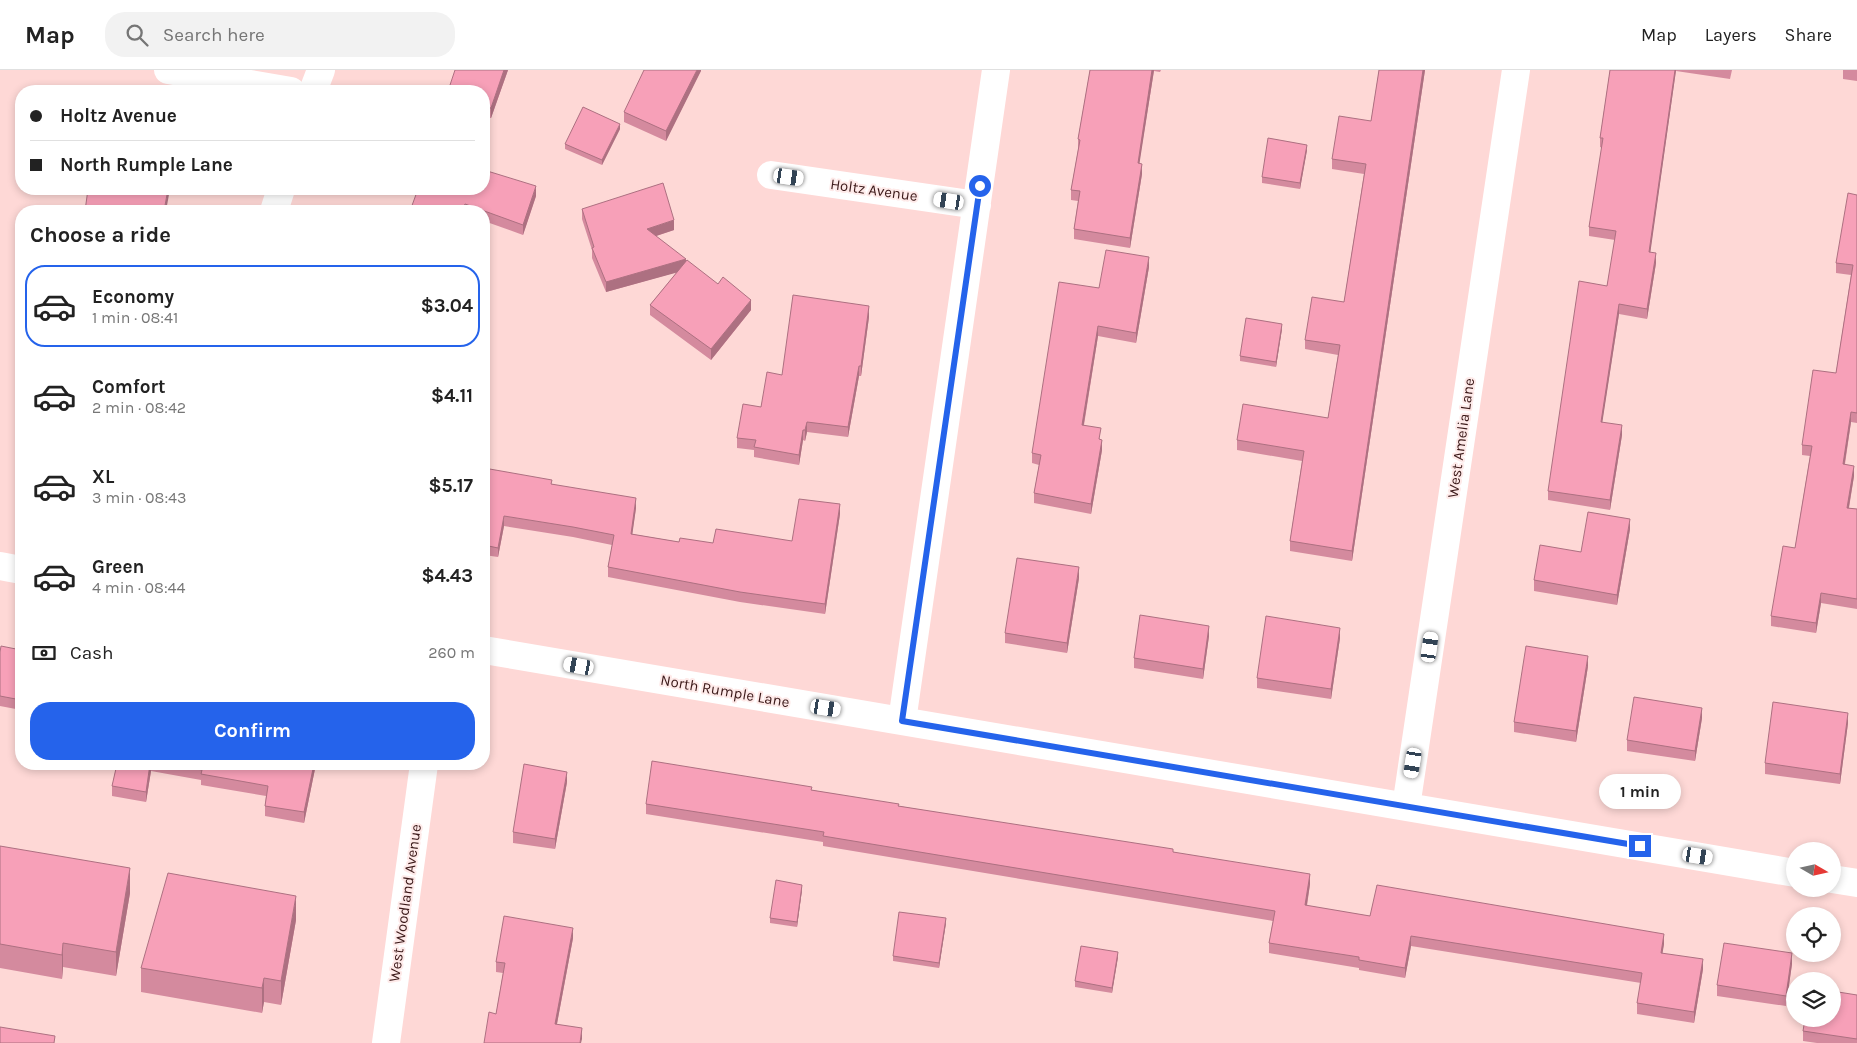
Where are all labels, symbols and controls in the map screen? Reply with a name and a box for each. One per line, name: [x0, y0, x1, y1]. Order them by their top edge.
search box: [105, 12, 455, 57]
text: Map: [25, 21, 75, 49]
icon: search: [123, 21, 151, 49]
text: Search here: [163, 24, 265, 46]
text: Map: [1641, 24, 1677, 46]
text: Layers: [1705, 24, 1757, 46]
text: Share: [1785, 24, 1832, 46]
text: Holtz Avenue: [60, 105, 177, 127]
text: North Rumple Lane: [60, 154, 233, 176]
car: [773, 167, 804, 187]
street label: Holtz Avenue: [829, 175, 919, 205]
route start: [969, 175, 991, 197]
car: [933, 191, 964, 211]
text: Choose a ride: [30, 222, 171, 248]
icon: car: [32, 284, 77, 329]
text: Economy: [92, 286, 174, 308]
text: $3.04: [421, 295, 473, 317]
text: 1 min · 08:41: [92, 308, 178, 327]
icon: car: [32, 374, 77, 419]
text: Comfort: [92, 376, 166, 398]
street label: West Amelia Lane: [1444, 377, 1478, 499]
text: $4.11: [431, 385, 473, 407]
text: 2 min · 08:42: [92, 398, 186, 417]
icon: car: [32, 464, 77, 509]
text: XL: [92, 466, 114, 488]
text: $5.17: [429, 475, 473, 497]
text: 3 min · 08:43: [92, 488, 187, 507]
icon: car: [32, 554, 77, 599]
text: Green: [92, 556, 144, 578]
text: $4.43: [421, 565, 473, 587]
text: 4 min · 08:44: [92, 578, 185, 597]
car: [1420, 631, 1439, 663]
icon: cash: [30, 639, 58, 667]
text: Cash: [70, 642, 114, 664]
text: 260 m: [428, 643, 475, 662]
car: [562, 656, 595, 676]
street label: North Rumple Lane: [659, 671, 791, 711]
car: [810, 698, 841, 718]
button: Confirm: [30, 702, 475, 760]
car: [1403, 747, 1422, 779]
callout: 1 min: [1599, 774, 1681, 808]
text: 1 min: [1620, 782, 1660, 801]
street label: West Woodland Avenue: [385, 823, 425, 983]
route end: [1629, 835, 1651, 857]
north arrow: [1786, 842, 1841, 898]
map controls: [1786, 842, 1841, 1027]
car: [1682, 846, 1713, 866]
button: locate: [1786, 907, 1841, 962]
button: layers: [1786, 972, 1841, 1027]

